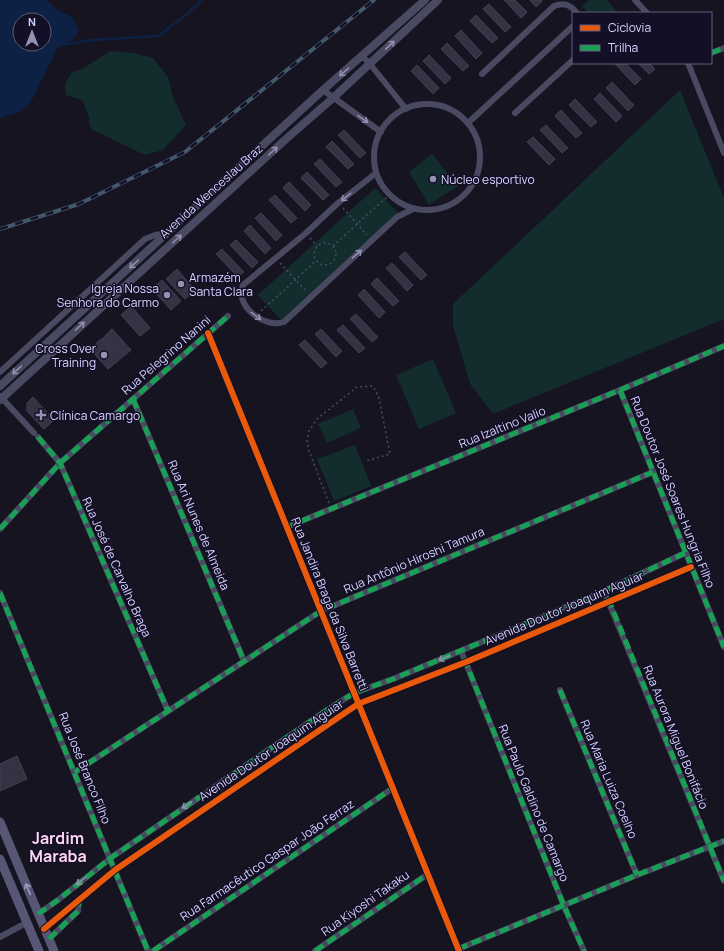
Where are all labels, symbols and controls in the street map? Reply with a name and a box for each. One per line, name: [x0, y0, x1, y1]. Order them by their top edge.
north arrow: [12, 12, 52, 52]
legend: [572, 12, 712, 64]
text: N: [28, 14, 36, 29]
text: Ciclovia: [608, 19, 651, 36]
text: Trilha: [608, 39, 638, 56]
one-way arrow: [385, 40, 395, 50]
one-way arrow: [338, 68, 349, 77]
one-way arrow: [357, 115, 368, 123]
street label: Avenida Wenceslau Braz: [156, 140, 266, 242]
one-way arrow: [267, 147, 277, 156]
place label: Núcleo esportivo: [441, 171, 535, 188]
marker: Núcleo esportivo: [428, 174, 438, 184]
one-way arrow: [340, 193, 351, 201]
one-way arrow: [171, 234, 182, 243]
one-way arrow: [352, 249, 362, 259]
one-way arrow: [129, 259, 139, 268]
place label: Armazém Santa Clara: [189, 269, 253, 300]
marker: Armazém Santa Clara: [176, 279, 186, 289]
place label: Igreja Nossa Senhora do Carmo: [57, 280, 159, 311]
marker: Igreja Nossa Senhora do Carmo: [162, 290, 172, 300]
street label: Rua Pelegrino Nanini: [118, 311, 214, 399]
one-way arrow: [251, 312, 262, 320]
one-way arrow: [75, 322, 86, 331]
place label: Cross Over Training: [35, 340, 97, 371]
marker: Cross Over Training: [99, 350, 109, 360]
one-way arrow: [12, 366, 22, 375]
street label: Rua Doutor José Soares Hungria Filho: [627, 394, 719, 590]
street label: Rua Izaltino Valio: [456, 402, 548, 452]
place label: Clínica Camargo: [50, 407, 140, 424]
marker: Clínica Camargo: [35, 409, 47, 421]
street label: Rua Ari Nunes de Almeida: [164, 457, 234, 593]
street label: Rua José de Carvalho Braga: [78, 494, 156, 640]
street label: Rua Jandira Braga da Silva Barretti: [287, 515, 373, 693]
street label: Rua Antônio Hiroshi Tamura: [341, 523, 487, 597]
street label: Avenida Doutor Joaquim Aguiar: [482, 566, 647, 649]
one-way arrow: [438, 654, 450, 662]
street label: Rua Aurora Miguel Bonifácio: [639, 663, 713, 811]
street label: Avenida Doutor Joaquim Aguiar: [195, 695, 347, 805]
street label: Rua José Branco Filho: [55, 710, 115, 826]
street label: Rua Maria Luiza Coelho: [576, 717, 642, 841]
street label: Rua Paulo Galdino de Camargo: [495, 722, 573, 884]
street label: Rua Farmacêutico Gaspar João Ferraz: [177, 795, 357, 925]
one-way arrow: [182, 801, 193, 809]
district label: Jardim Maraba: [29, 827, 87, 867]
street label: Rua Kiyoshi Takaku: [317, 866, 413, 940]
one-way arrow: [76, 877, 87, 885]
one-way arrow: [24, 884, 31, 896]

